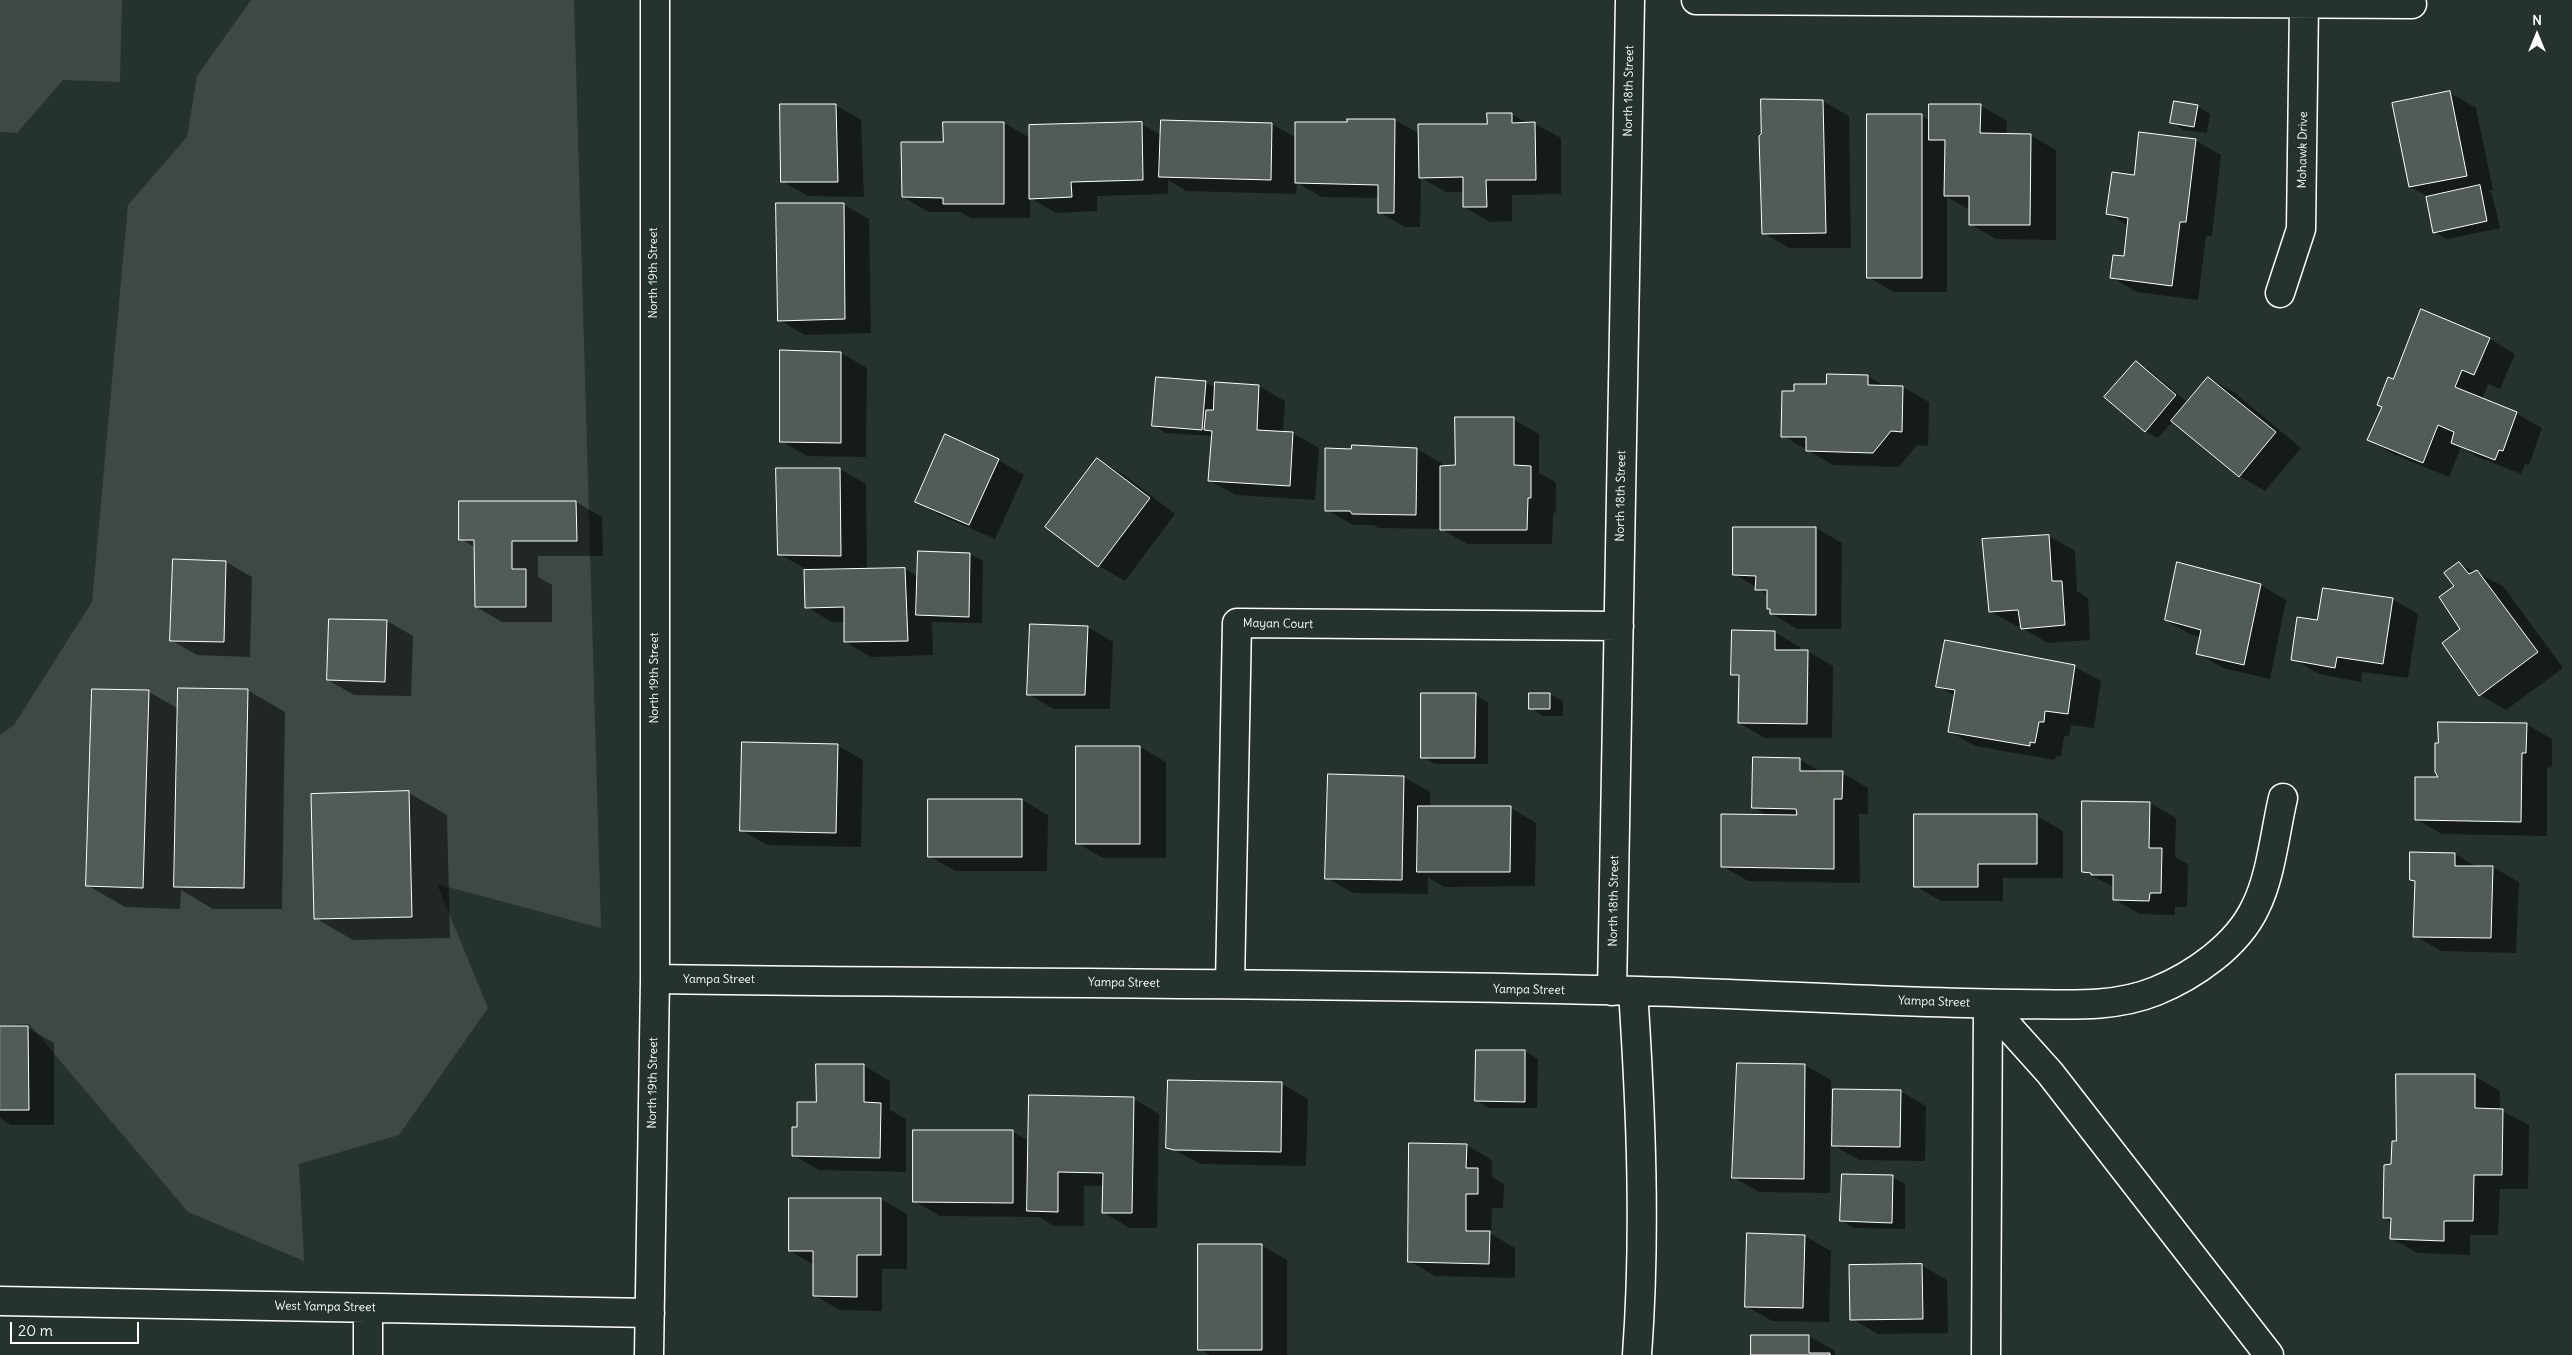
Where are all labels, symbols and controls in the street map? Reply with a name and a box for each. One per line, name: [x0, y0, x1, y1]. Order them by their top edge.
north arrow: [2512, 10, 2562, 60]
text: N: [2532, 11, 2542, 29]
street label: North 18th Street: [1621, 45, 1637, 137]
street label: Mohawk Drive: [2295, 111, 2311, 189]
street label: North 19th Street: [647, 227, 661, 319]
street label: North 18th Street: [1613, 450, 1629, 542]
street label: Mayan Court: [1243, 616, 1313, 632]
street label: North 19th Street: [648, 632, 662, 724]
street label: North 18th Street: [1606, 855, 1622, 947]
street label: Yampa Street: [683, 973, 755, 987]
street label: Yampa Street: [1088, 975, 1160, 991]
street label: Yampa Street: [1493, 982, 1565, 998]
street label: Yampa Street: [1898, 994, 1970, 1010]
street label: North 19th Street: [645, 1037, 661, 1129]
street label: West Yampa Street: [274, 1299, 376, 1315]
scale bar: [12, 1312, 141, 1344]
text: 20 m: [18, 1321, 53, 1340]

